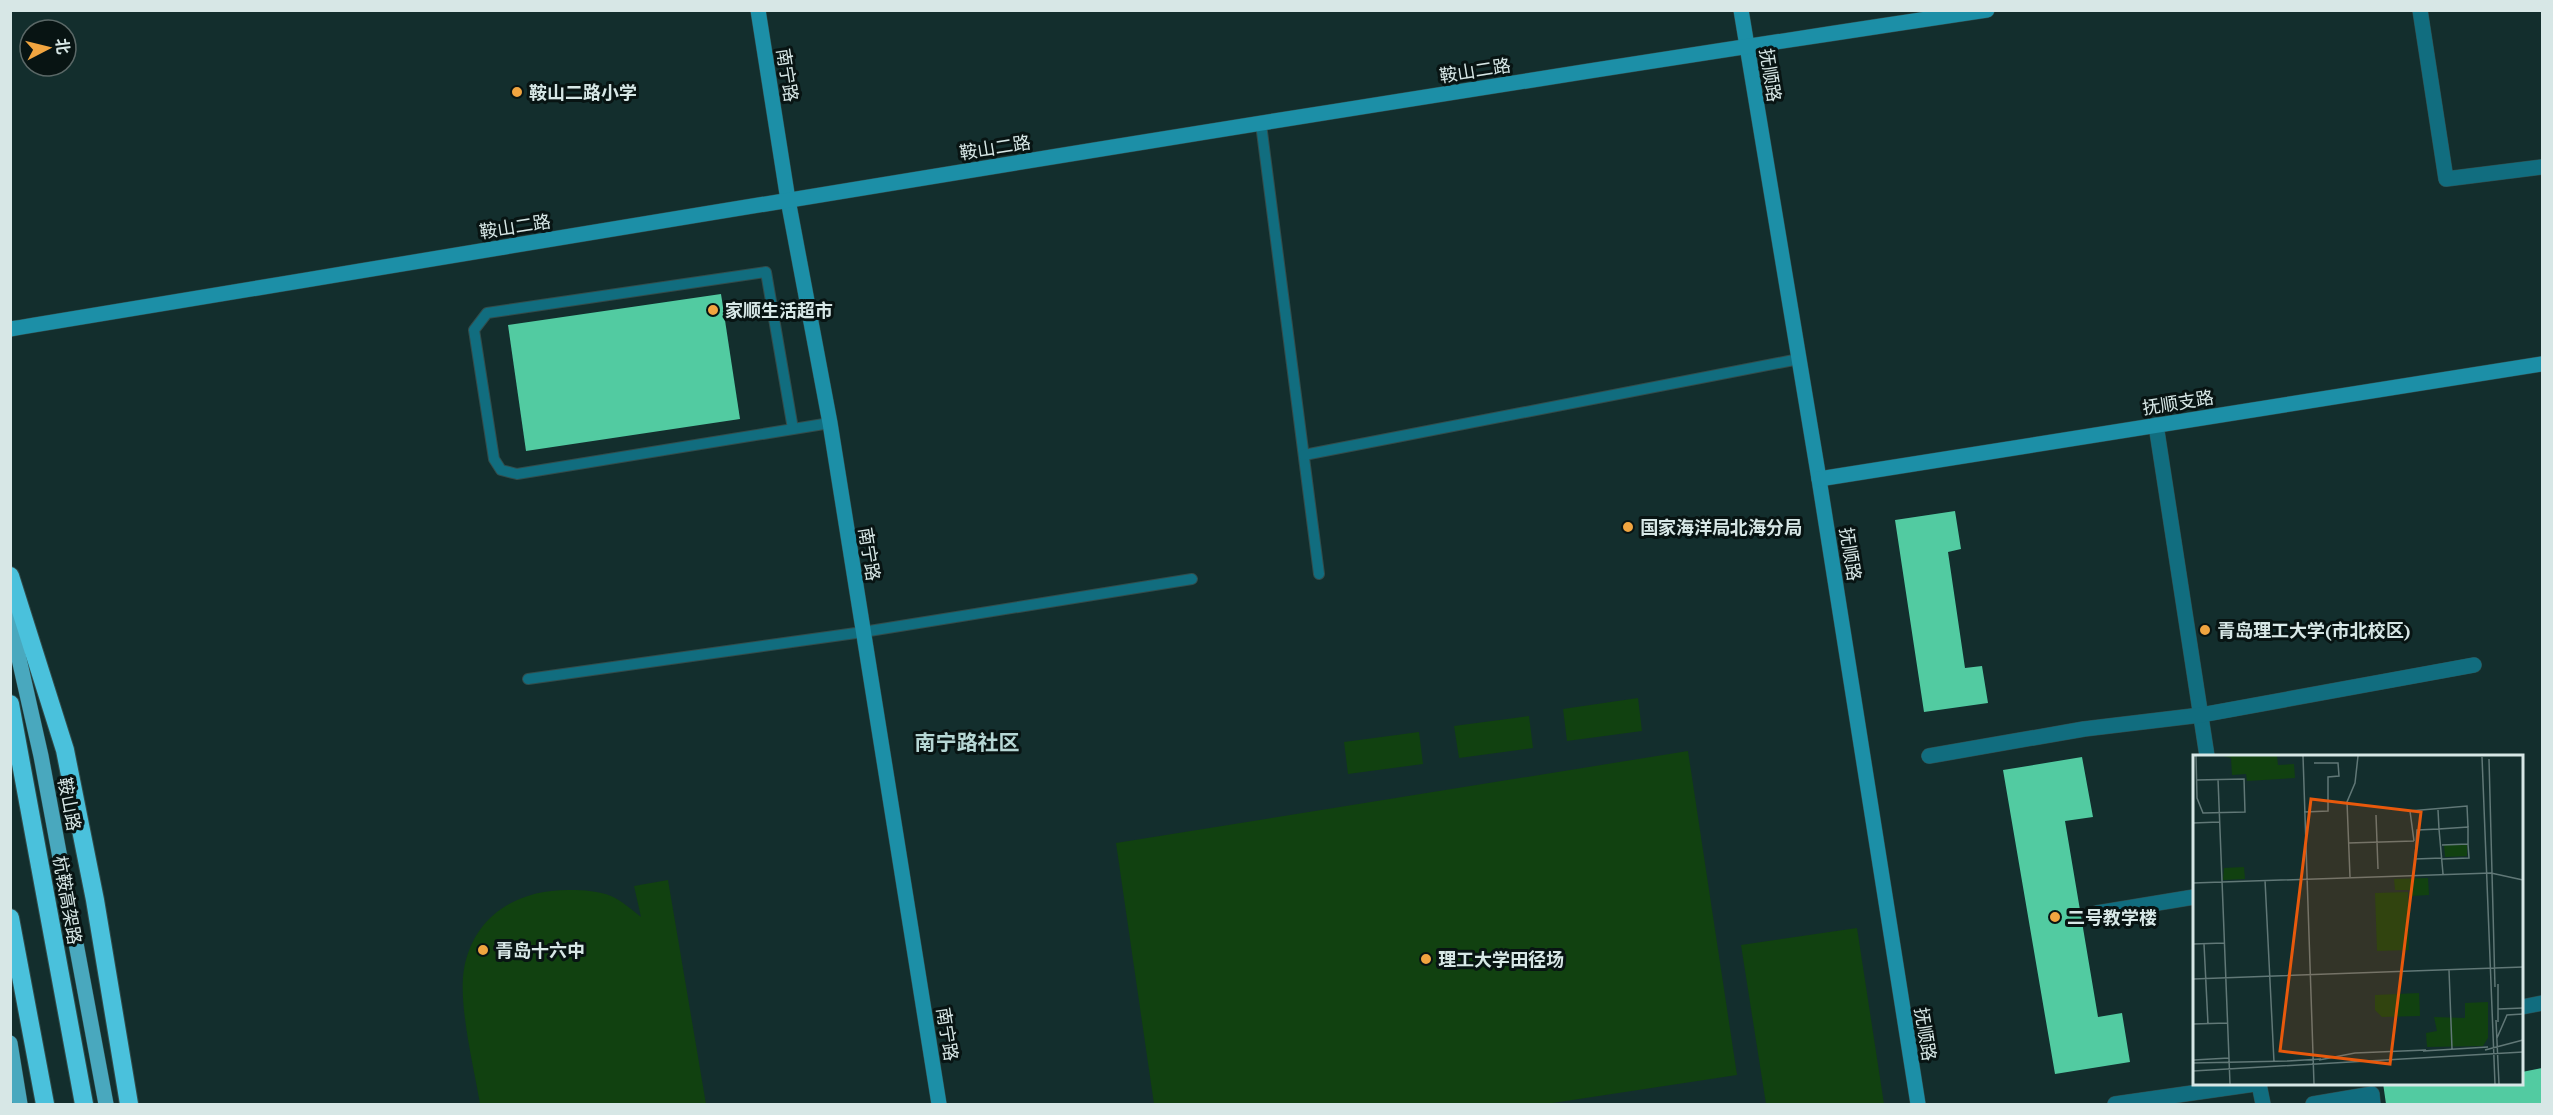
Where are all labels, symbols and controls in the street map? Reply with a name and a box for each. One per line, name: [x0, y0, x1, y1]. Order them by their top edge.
north arrow: [18, 18, 78, 78]
text: 北: [51, 37, 75, 55]
street label: 南宁路: [772, 46, 804, 104]
street label: 抚顺路: [1755, 46, 1787, 104]
street label: 鞍山二路: [1438, 53, 1512, 87]
place label: 鞍山二路小学: [529, 80, 637, 104]
marker: 鞍山二路小学: [510, 85, 524, 99]
street label: 鞍山二路: [958, 130, 1032, 164]
street label: 鞍山二路: [478, 209, 552, 243]
place label: 家顺生活超市: [725, 298, 833, 322]
marker: 家顺生活超市: [706, 303, 720, 317]
street label: 抚顺支路: [2141, 385, 2215, 419]
place label: 国家海洋局北海分局: [1640, 515, 1802, 539]
marker: 国家海洋局北海分局: [1621, 520, 1635, 534]
street label: 南宁路: [854, 525, 886, 583]
street label: 抚顺路: [1835, 525, 1867, 583]
place label: 青岛理工大学(市北校区): [2217, 618, 2411, 642]
marker: 青岛理工大学(市北校区): [2198, 623, 2212, 637]
district label: 南宁路社区: [915, 728, 1020, 756]
inset map: [2193, 755, 2523, 1085]
street label: 鞍山路: [53, 775, 87, 833]
street label: 杭鞍高架路: [48, 854, 88, 946]
place label: 二号教学楼: [2067, 905, 2157, 929]
marker: 二号教学楼: [2048, 910, 2062, 924]
place label: 青岛十六中: [495, 938, 585, 962]
marker: 青岛十六中: [476, 943, 490, 957]
place label: 理工大学田径场: [1438, 947, 1564, 971]
marker: 理工大学田径场: [1419, 952, 1433, 966]
street label: 南宁路: [932, 1005, 964, 1063]
street label: 抚顺路: [1910, 1005, 1942, 1063]

